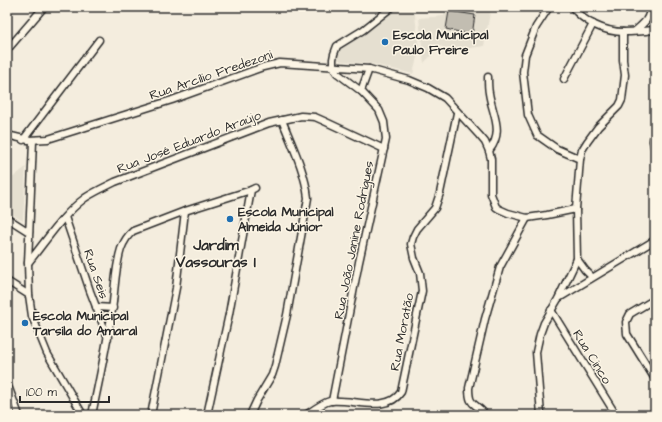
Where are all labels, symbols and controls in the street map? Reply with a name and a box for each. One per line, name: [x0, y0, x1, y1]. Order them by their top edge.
place label: Escola Municipal Paulo Freire: [393, 26, 489, 59]
marker: Escola Municipal Paulo Freire: [380, 37, 390, 47]
street label: Rua Arcílio Fredezoni: [147, 45, 275, 105]
street label: Rua José Eduardo Araújo: [114, 106, 264, 178]
street label: Rua João Janine Rodrigues: [330, 159, 379, 321]
place label: Escola Municipal Almeida Júnior: [238, 203, 334, 236]
marker: Escola Municipal Almeida Júnior: [225, 214, 235, 224]
district label: Jardim Vassouras I: [175, 235, 256, 273]
street label: Rua Seis: [79, 247, 113, 302]
street label: Rua Moratão: [386, 291, 418, 372]
place label: Escola Municipal Tarsila do Amaral: [32, 307, 137, 340]
marker: Escola Municipal Tarsila do Amaral: [20, 318, 30, 328]
street label: Rua Cinco: [568, 326, 616, 388]
scale bar: [20, 378, 109, 404]
text: 100 m: [26, 384, 57, 401]

